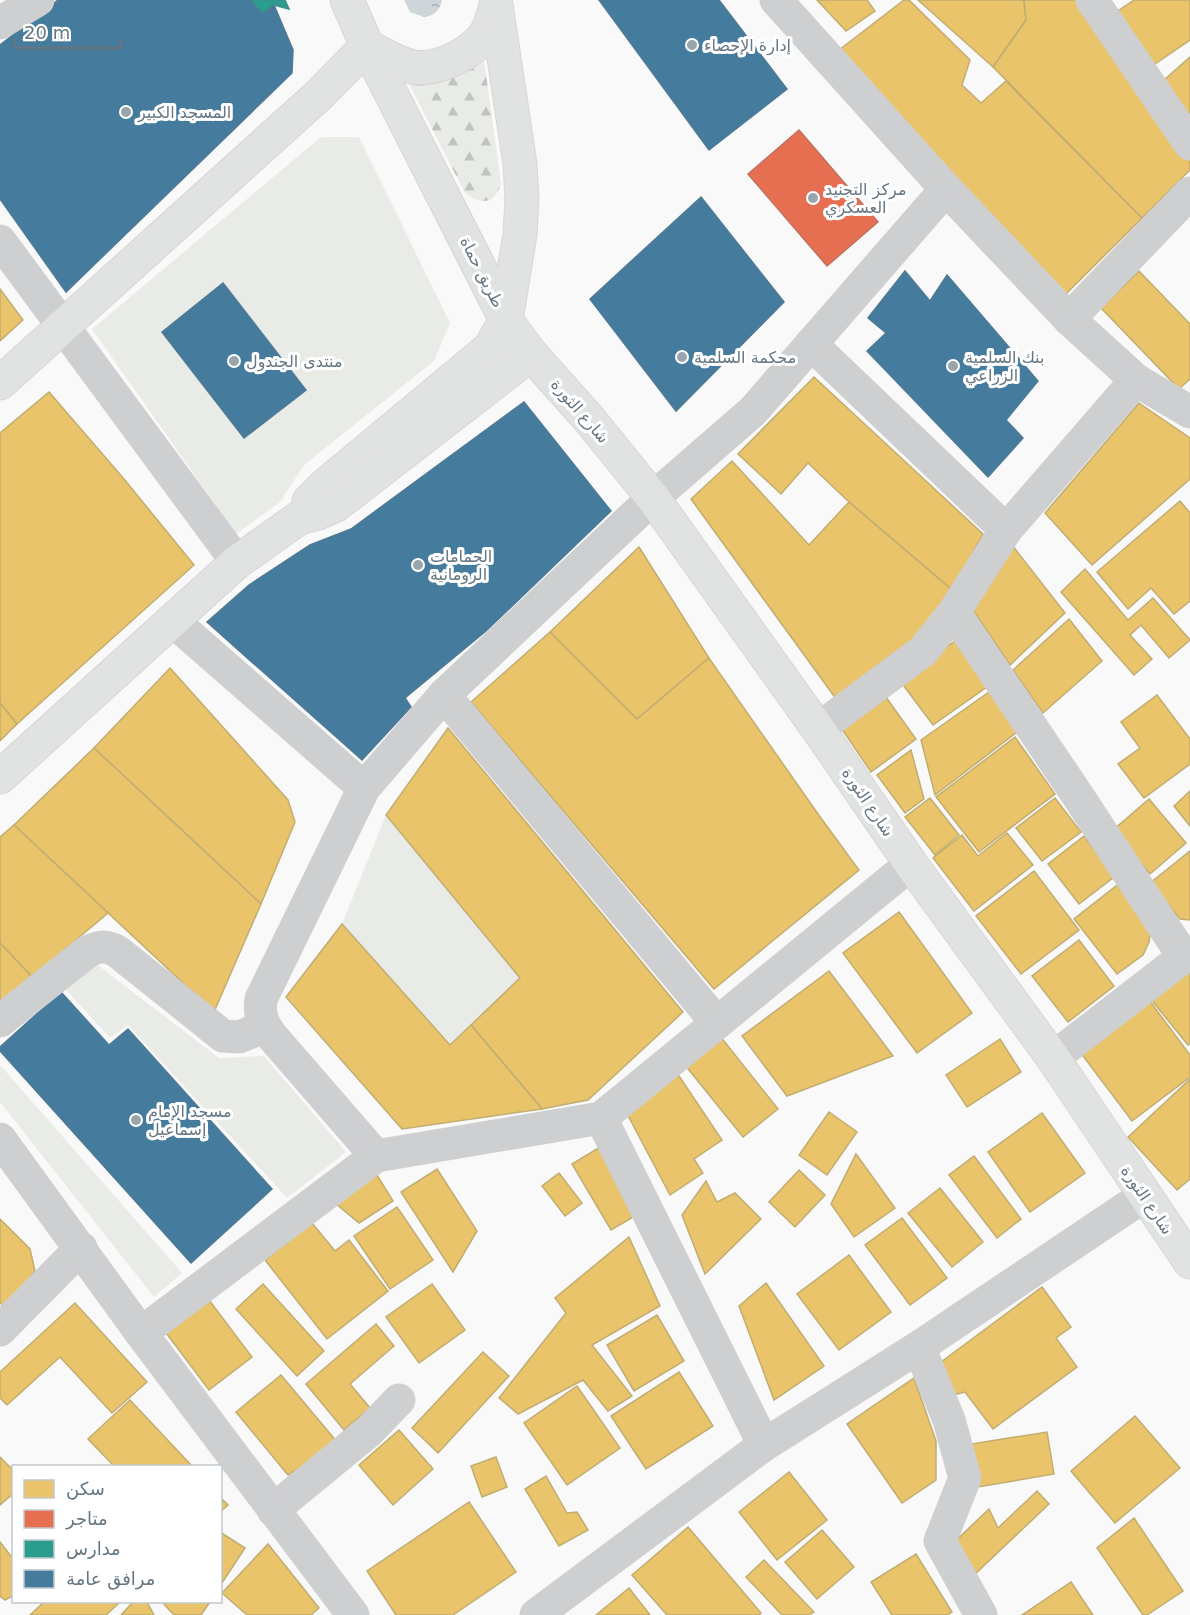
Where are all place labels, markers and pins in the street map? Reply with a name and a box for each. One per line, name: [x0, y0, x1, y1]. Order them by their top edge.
place label: إدارة الإحصاء: [704, 36, 791, 56]
marker: إدارة الإحصاء: [685, 38, 699, 52]
place label: المسجد الكبير: [137, 103, 231, 123]
marker: المسجد الكبير: [119, 105, 133, 119]
place label: مركز التجنيد العسكري: [825, 180, 906, 218]
marker: مركز التجنيد العسكري: [806, 191, 820, 205]
place label: محكمة السلمية: [694, 348, 796, 367]
place label: بنك السلمية الزراعي: [965, 348, 1044, 386]
marker: محكمة السلمية: [675, 350, 689, 364]
place label: منتدى الجندول: [246, 352, 342, 372]
marker: منتدى الجندول: [227, 354, 241, 368]
marker: بنك السلمية الزراعي: [946, 359, 960, 373]
place label: الحمامات الرومانية: [430, 547, 492, 585]
marker: الحمامات الرومانية: [411, 558, 425, 572]
place label: مسجد الإمام إسماعيل: [148, 1102, 232, 1139]
marker: مسجد الإمام إسماعيل: [129, 1113, 143, 1127]

